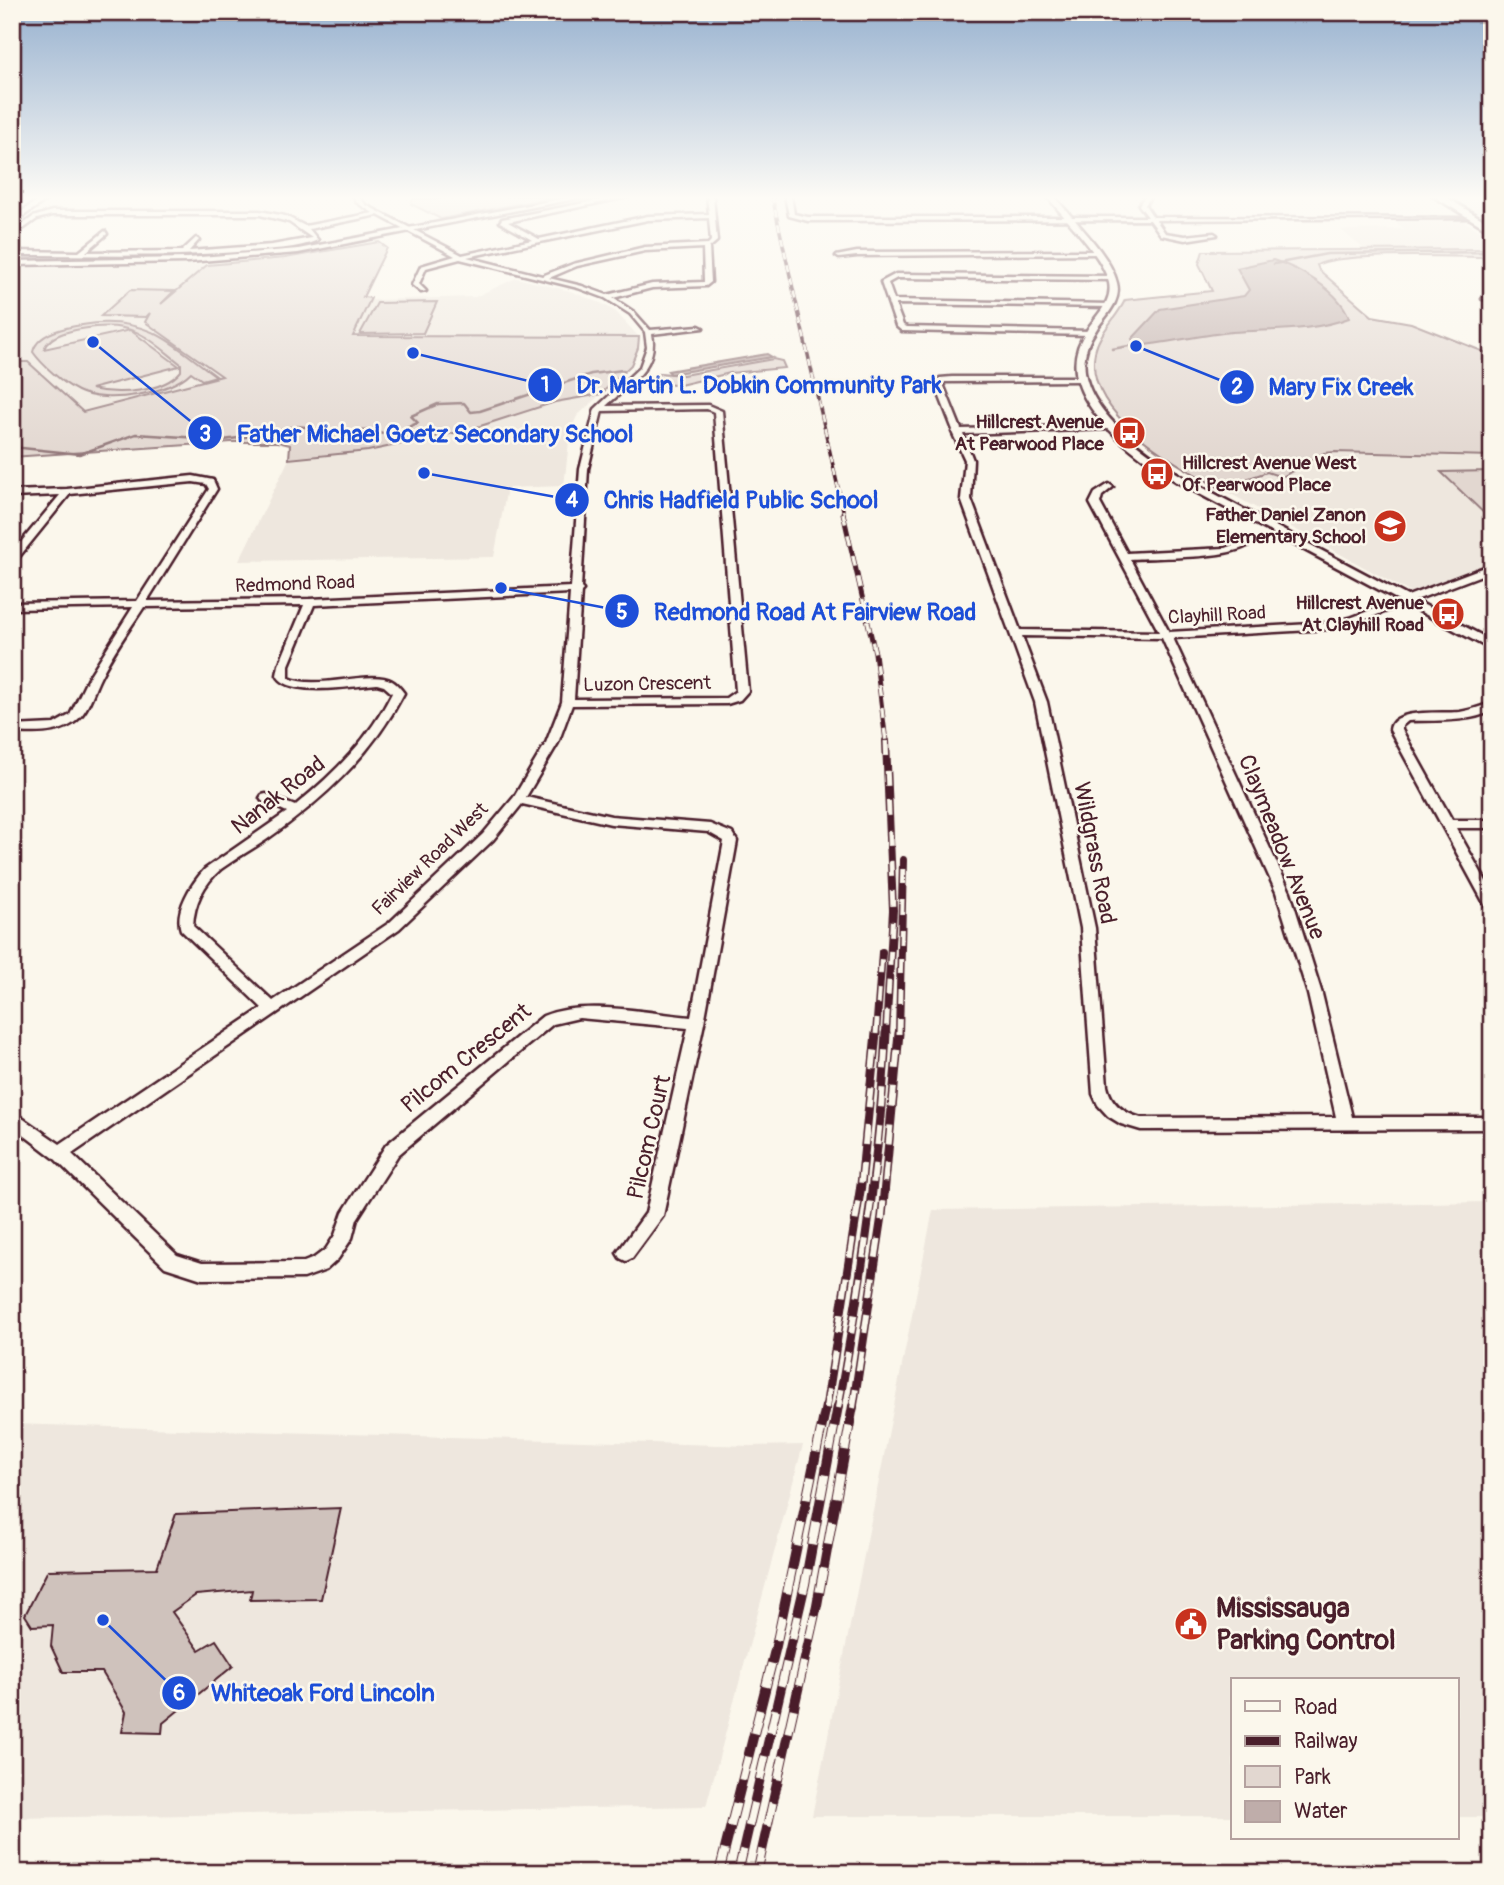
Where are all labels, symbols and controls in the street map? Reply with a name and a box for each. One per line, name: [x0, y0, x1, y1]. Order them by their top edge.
callout: Dr. Martin L. Dobkin Community Park: [528, 362, 956, 407]
callout: Mary Fix Creek: [1220, 364, 1428, 409]
text: Dr. Martin L. Dobkin Community Park: [576, 371, 943, 400]
text: 1: [541, 372, 549, 399]
text: Mary Fix Creek: [1269, 373, 1414, 402]
text: 2: [1231, 374, 1243, 401]
place label: Hillcrest Avenue At Pearwood Place: [955, 410, 1105, 456]
callout: Father Michael Goetz Secondary School: [188, 411, 648, 456]
bus stop icon: Hillcrest Avenue At Pearwood Place: [1110, 414, 1148, 452]
text: Father Michael Goetz Secondary School: [236, 420, 634, 449]
text: 3: [199, 421, 211, 448]
place label: Hillcrest Avenue West Of Pearwood Place: [1182, 451, 1358, 497]
bus stop icon: Hillcrest Avenue West Of Pearwood Place: [1138, 455, 1176, 493]
callout: Chris Hadfield Public School: [555, 478, 893, 523]
text: Chris Hadfield Public School: [604, 486, 878, 515]
text: 4: [566, 487, 579, 514]
place label: Father Daniel Zanon Elementary School: [1205, 503, 1366, 549]
school or university icon: Father Daniel Zanon Elementary School: [1371, 507, 1409, 545]
street label: Redmond Road: [235, 570, 355, 598]
callout: Redmond Road At Fairview Road: [605, 589, 990, 634]
place label: Hillcrest Avenue At Clayhill Road: [1295, 591, 1425, 637]
bus stop icon: Hillcrest Avenue At Clayhill Road: [1429, 595, 1467, 633]
text: Redmond Road At Fairview Road: [654, 598, 976, 627]
text: 5: [616, 599, 628, 626]
street label: Clayhill Road: [1167, 600, 1267, 630]
street label: Luzon Crescent: [583, 671, 711, 697]
street label: Nanak Road: [225, 749, 331, 841]
street label: Claymeadow Avenue: [1232, 750, 1333, 944]
street label: Wildgrass Road: [1067, 780, 1123, 926]
street label: Fairview Road West: [367, 797, 494, 921]
street label: Pilcom Crescent: [395, 996, 538, 1119]
street label: Pilcom Court: [621, 1071, 678, 1202]
place label: Mississauga Parking Control: [1216, 1591, 1396, 1658]
public building icon: Mississauga Parking Control: [1172, 1605, 1210, 1643]
callout: Whiteoak Ford Lincoln: [162, 1670, 449, 1715]
legend: [1231, 1678, 1458, 1840]
text: Whiteoak Ford Lincoln: [211, 1679, 435, 1708]
text: 6: [173, 1680, 185, 1707]
text: Road: [1294, 1694, 1338, 1721]
text: Railway: [1294, 1728, 1358, 1755]
text: Park: [1294, 1764, 1331, 1791]
text: Water: [1294, 1798, 1348, 1825]

